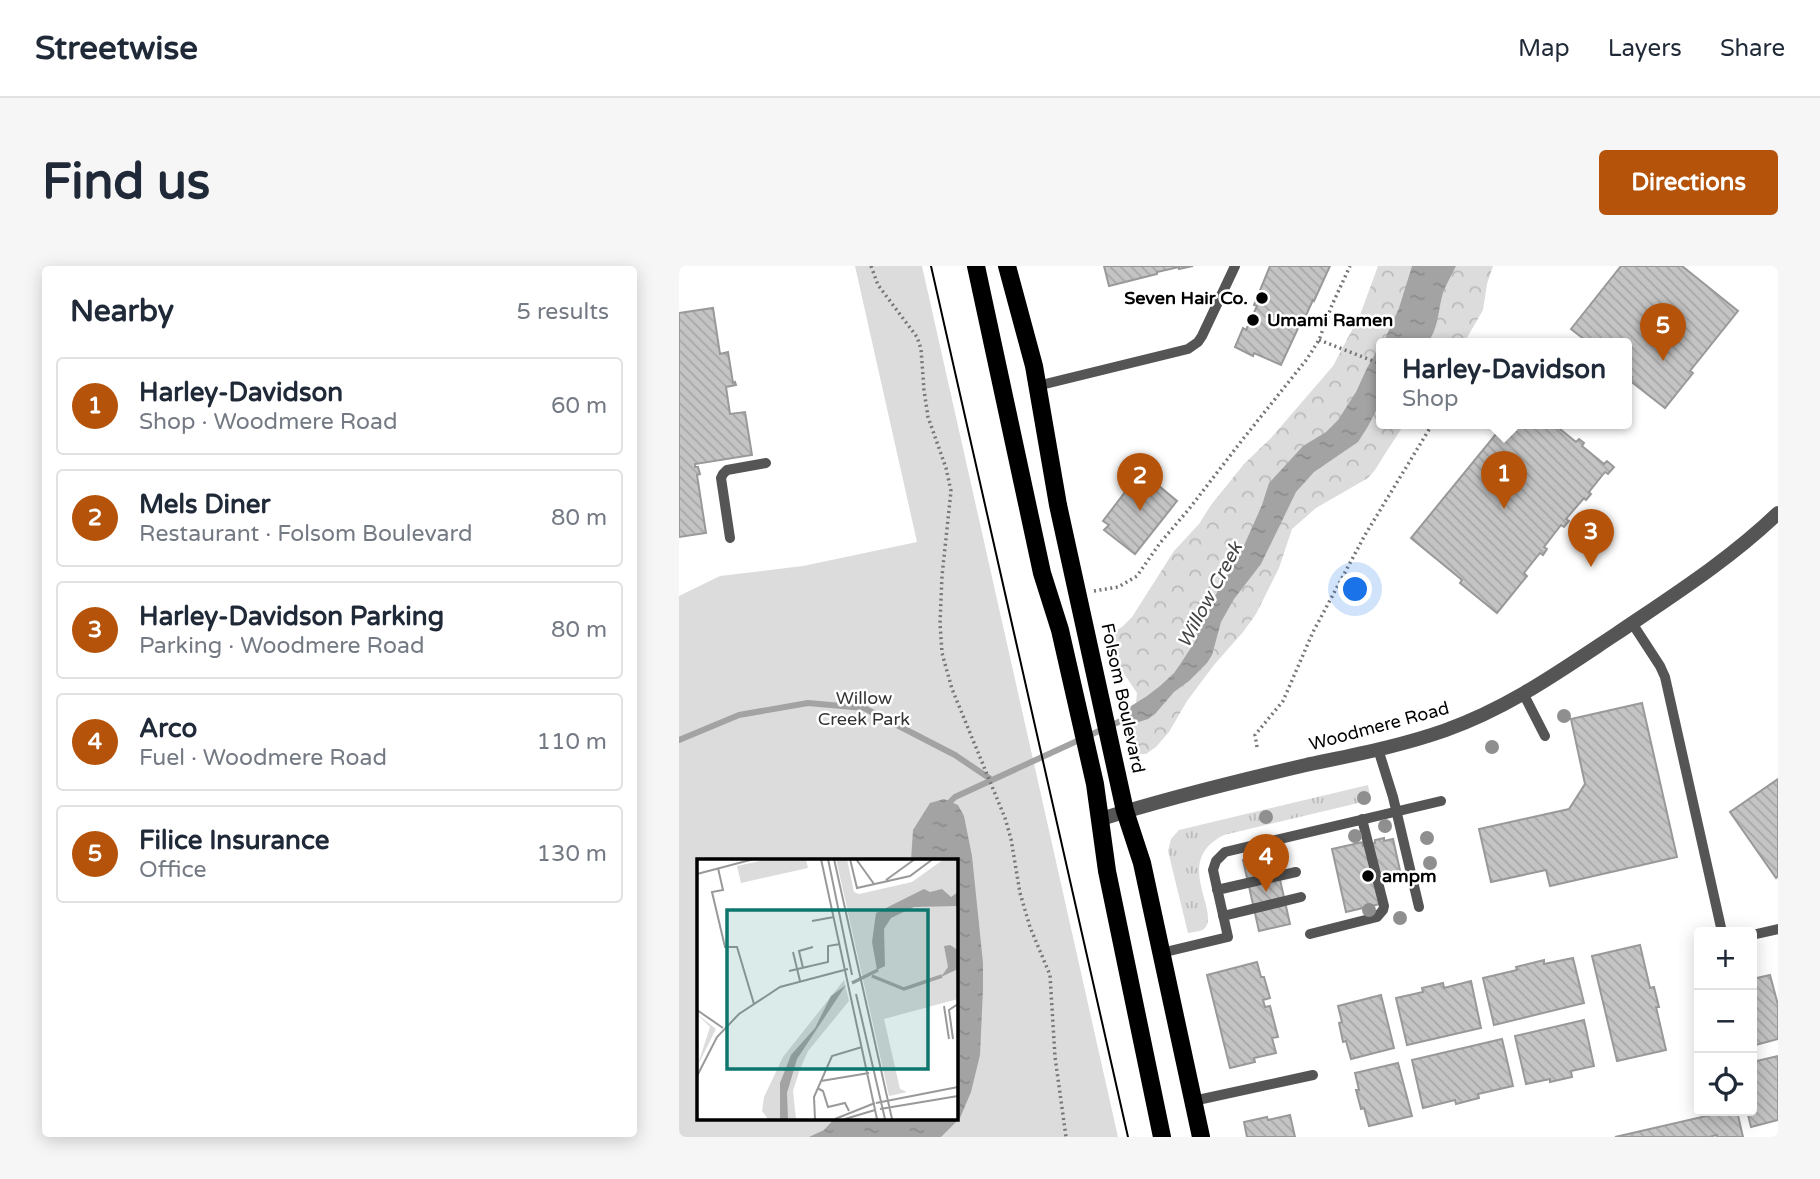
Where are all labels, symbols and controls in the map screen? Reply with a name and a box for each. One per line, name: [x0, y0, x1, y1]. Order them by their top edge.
text: Streetwise: [35, 29, 198, 68]
text: Map: [1518, 34, 1570, 63]
text: Layers: [1608, 34, 1682, 63]
text: Share: [1720, 34, 1785, 63]
button: Directions: [1599, 150, 1778, 215]
text: Find us: [42, 153, 210, 212]
place label: Seven Hair Co.: [1124, 287, 1248, 309]
marker: Seven Hair Co.: [1254, 290, 1270, 306]
text: Nearby: [70, 293, 174, 330]
text: 5 results: [516, 298, 609, 326]
pin: 5: [1640, 303, 1686, 361]
place label: Umami Ramen: [1267, 309, 1393, 331]
marker: Umami Ramen: [1245, 312, 1261, 328]
popup: [1376, 338, 1632, 429]
text: Harley-Davidson: [1402, 354, 1606, 385]
text: Harley-Davidson: [139, 377, 343, 408]
text: Shop: [1402, 385, 1458, 413]
text: 1: [88, 392, 102, 420]
text: 60 m: [551, 392, 607, 420]
text: Shop · Woodmere Road: [139, 408, 398, 436]
pin: 1: [1481, 451, 1527, 509]
pin: 2: [1117, 453, 1163, 511]
text: Mels Diner: [139, 489, 270, 520]
text: 2: [88, 504, 102, 532]
text: 80 m: [551, 504, 607, 532]
pin: 3: [1568, 509, 1614, 567]
text: Restaurant · Folsom Boulevard: [139, 520, 472, 548]
water label: Willow Creek: [1173, 537, 1248, 652]
your location: [1338, 572, 1372, 606]
text: Harley-Davidson Parking: [139, 601, 444, 632]
text: 3: [88, 616, 102, 644]
text: 80 m: [551, 616, 607, 644]
street label: Folsom Boulevard: [1096, 621, 1150, 775]
text: Parking · Woodmere Road: [139, 632, 424, 660]
park label: Willow Creek Park: [818, 687, 910, 730]
street label: Woodmere Road: [1307, 697, 1451, 755]
text: Arco: [139, 713, 197, 744]
text: 4: [88, 728, 102, 756]
text: 110 m: [537, 728, 607, 756]
text: Fuel · Woodmere Road: [139, 744, 387, 772]
text: Filice Insurance: [139, 825, 329, 856]
pin: 4: [1243, 834, 1289, 892]
text: 5: [88, 840, 102, 868]
text: 130 m: [537, 840, 607, 868]
text: Office: [139, 856, 207, 884]
inset map: [697, 859, 957, 1119]
place label: ampm: [1382, 865, 1437, 887]
marker: ampm: [1360, 868, 1376, 884]
map controls: [1694, 927, 1757, 1116]
button: +: [1694, 927, 1757, 990]
button: −: [1694, 990, 1757, 1053]
button: locate: [1694, 1053, 1757, 1116]

